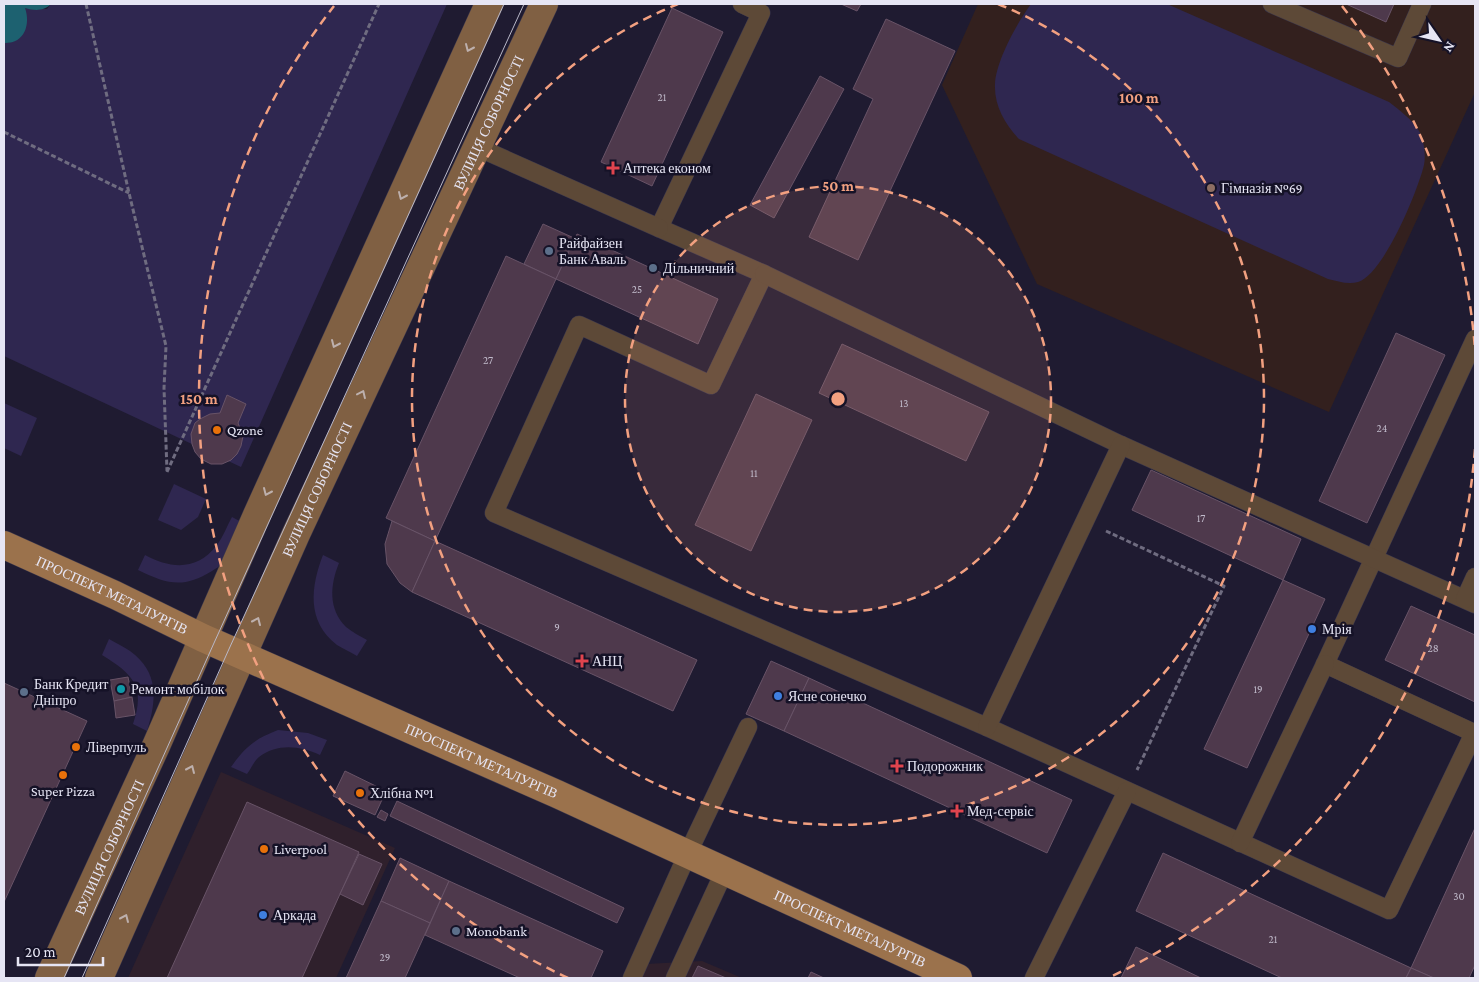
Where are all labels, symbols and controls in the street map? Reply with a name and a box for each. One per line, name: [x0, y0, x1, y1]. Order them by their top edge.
north arrow: [1414, 15, 1464, 65]
text: N: [1440, 39, 1459, 56]
one-way arrow: [464, 43, 475, 52]
street label: ВУЛИЦЯ СОБОРНОСТІ: [450, 52, 527, 192]
text: 100 m: [1119, 90, 1159, 106]
house number: 21: [658, 91, 667, 103]
place label: Аптека економ: [623, 160, 711, 176]
marker: Аптека економ: [607, 162, 619, 174]
text: 50 m: [822, 178, 854, 194]
place label: Гімназія №69: [1221, 180, 1303, 196]
marker: Гімназія №69: [1205, 182, 1217, 194]
one-way arrow: [397, 191, 408, 200]
place label: Райфайзен Банк Аваль: [559, 235, 626, 267]
marker: Райфайзен Банк Аваль: [543, 245, 555, 257]
place label: Дільничний: [663, 260, 735, 276]
marker: Дільничний: [647, 262, 659, 274]
house number: 25: [632, 283, 642, 295]
one-way arrow: [330, 339, 341, 348]
house number: 27: [483, 354, 493, 366]
one-way arrow: [355, 390, 365, 399]
centre of rings: [829, 390, 847, 408]
text: 150 m: [180, 391, 218, 407]
house number: 13: [900, 397, 908, 409]
street label: ВУЛИЦЯ СОБОРНОСТІ: [279, 419, 355, 559]
place label: Qzone: [227, 422, 263, 438]
house number: 24: [1377, 422, 1388, 434]
marker: Qzone: [211, 424, 223, 436]
house number: 11: [750, 467, 758, 479]
one-way arrow: [263, 487, 274, 496]
house number: 17: [1197, 512, 1205, 524]
street label: ПРОСПЕКТ МЕТАЛУРГІВ: [34, 553, 190, 637]
one-way arrow: [251, 617, 262, 626]
house number: 9: [554, 621, 560, 633]
place label: Мрія: [1322, 621, 1352, 637]
marker: Мрія: [1306, 623, 1318, 635]
house number: 28: [1427, 642, 1439, 654]
place label: АНЦ: [592, 653, 622, 669]
marker: АНЦ: [576, 655, 588, 667]
place label: Банк Кредит Дніпро: [34, 676, 108, 708]
place label: Ремонт мобілок: [131, 681, 225, 697]
marker: Ремонт мобілок: [115, 683, 127, 695]
house number: 19: [1253, 683, 1263, 695]
marker: Банк Кредит Дніпро: [18, 686, 30, 698]
place label: Ясне сонечко: [788, 688, 867, 704]
marker: Ясне сонечко: [772, 690, 784, 702]
street label: ПРОСПЕКТ МЕТАЛУРГІВ: [403, 720, 560, 801]
place label: Ліверпуль: [86, 739, 146, 755]
marker: Ліверпуль: [70, 741, 82, 753]
place label: Подорожник: [907, 758, 983, 774]
marker: Подорожник: [891, 760, 903, 772]
one-way arrow: [184, 765, 195, 774]
marker: Super Pizza: [57, 769, 69, 781]
street label: ВУЛИЦЯ СОБОРНОСТІ: [71, 777, 147, 917]
place label: Super Pizza: [31, 783, 96, 799]
place label: Хлібна №1: [370, 785, 434, 801]
marker: Хлібна №1: [354, 787, 366, 799]
place label: Мед-сервіс: [967, 803, 1034, 819]
marker: Мед-сервіс: [951, 805, 963, 817]
place label: Liverpool: [274, 841, 327, 857]
marker: Liverpool: [258, 843, 270, 855]
street label: ПРОСПЕКТ МЕТАЛУРГІВ: [772, 887, 929, 970]
house number: 30: [1453, 890, 1465, 902]
place label: Аркада: [273, 907, 317, 923]
marker: Аркада: [257, 909, 269, 921]
one-way arrow: [119, 914, 130, 923]
place label: Monobank: [466, 923, 527, 939]
marker: Monobank: [450, 925, 462, 937]
house number: 21: [1269, 933, 1278, 945]
scale bar: [18, 934, 102, 966]
text: 20 m: [25, 944, 56, 960]
house number: 29: [380, 951, 390, 963]

